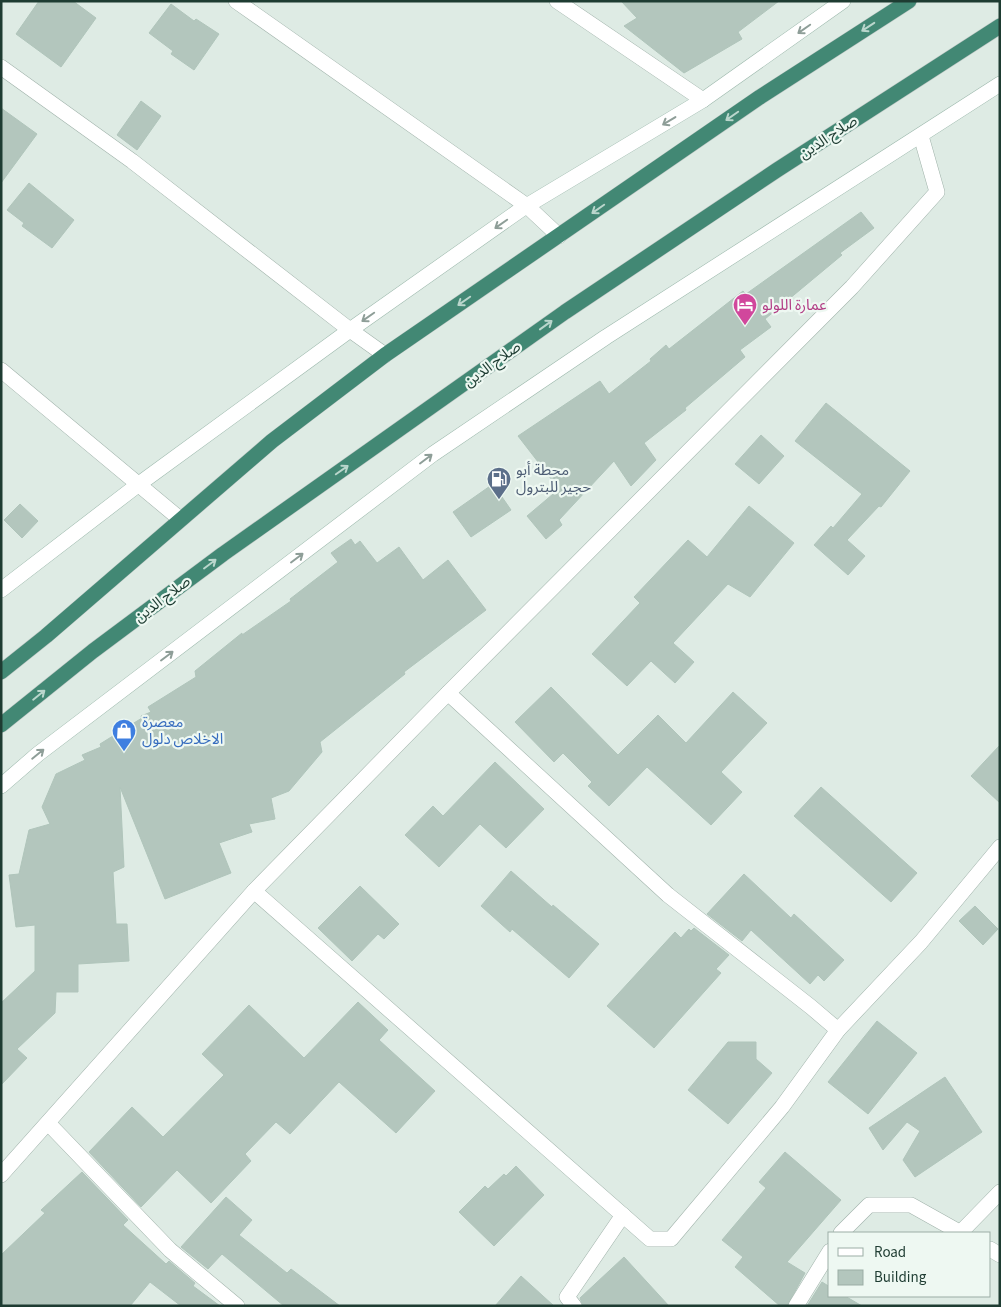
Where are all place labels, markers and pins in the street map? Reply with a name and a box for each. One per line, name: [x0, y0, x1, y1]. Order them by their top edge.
hotel icon: عمارة اللولو: [732, 292, 758, 326]
place label: عمارة اللولو: [762, 295, 827, 316]
place label: محطة أبو حجير للبترول: [516, 460, 591, 498]
fuel station icon: محطة أبو حجير للبترول: [486, 466, 512, 500]
place label: معصرة الاخلاص دلول: [142, 712, 223, 750]
shop icon: معصرة الاخلاص دلول: [111, 718, 137, 752]

